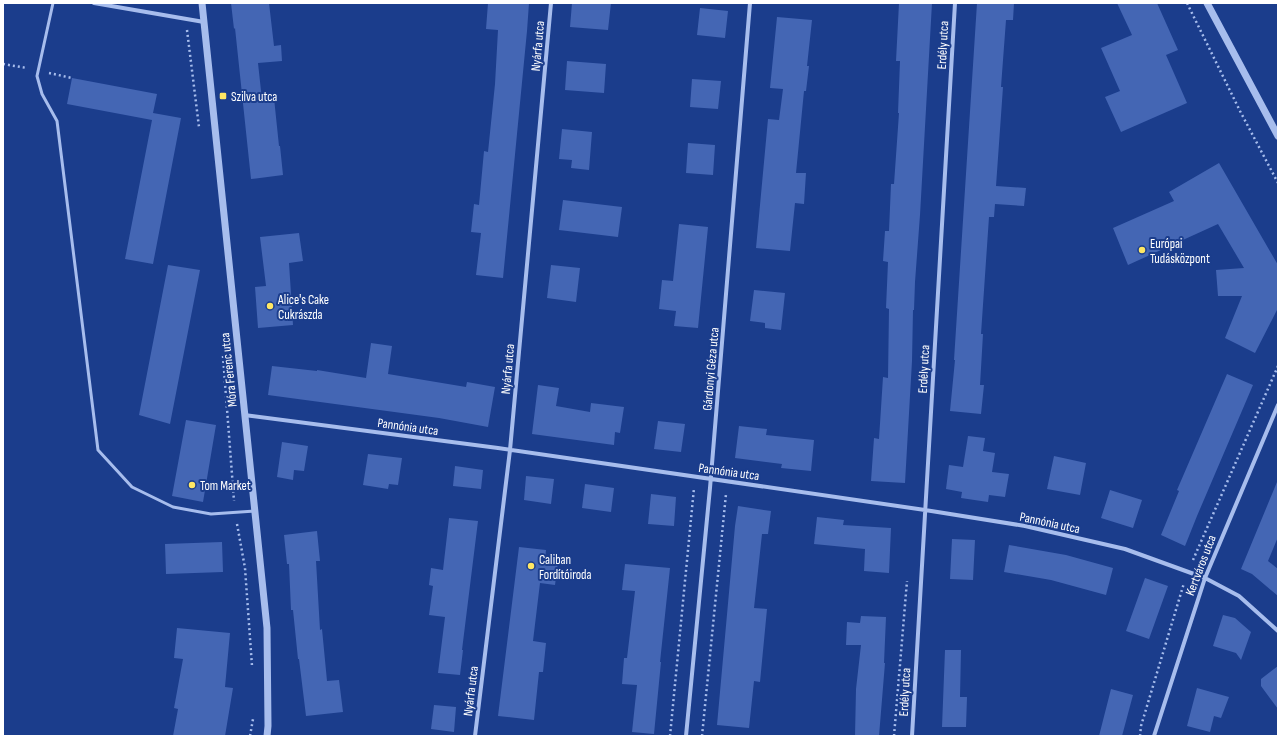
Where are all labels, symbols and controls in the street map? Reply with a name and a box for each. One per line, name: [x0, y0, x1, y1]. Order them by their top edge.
street label: Nyárfa utca: [528, 20, 548, 72]
street label: Erdély utca: [934, 20, 952, 70]
place label: Szilva utca: [231, 89, 277, 105]
marker: Szilva utca: [218, 91, 228, 101]
place label: Európai Tudásközpont: [1150, 236, 1210, 267]
marker: Európai Tudásközpont: [1137, 245, 1147, 255]
place label: Alice's Cake Cukrászda: [277, 292, 329, 323]
marker: Alice's Cake Cukrászda: [265, 301, 275, 311]
street label: Gárdonyi Géza utca: [699, 327, 723, 411]
street label: Móra Ferenc utca: [217, 332, 241, 408]
street label: Nyárfa utca: [498, 343, 518, 395]
street label: Erdély utca: [915, 344, 933, 394]
street label: Pannónia utca: [376, 415, 439, 439]
street label: Pannónia utca: [697, 460, 760, 484]
place label: Tom Market: [200, 478, 251, 494]
marker: Tom Market: [187, 480, 197, 490]
street label: Pannónia utca: [1018, 509, 1081, 537]
street label: Kertváros utca: [1182, 533, 1220, 598]
place label: Caliban Fordítóiroda: [539, 552, 592, 583]
marker: Caliban Fordítóiroda: [526, 561, 536, 571]
street label: Nyárfa utca: [460, 665, 482, 717]
street label: Erdély utca: [896, 667, 914, 717]

